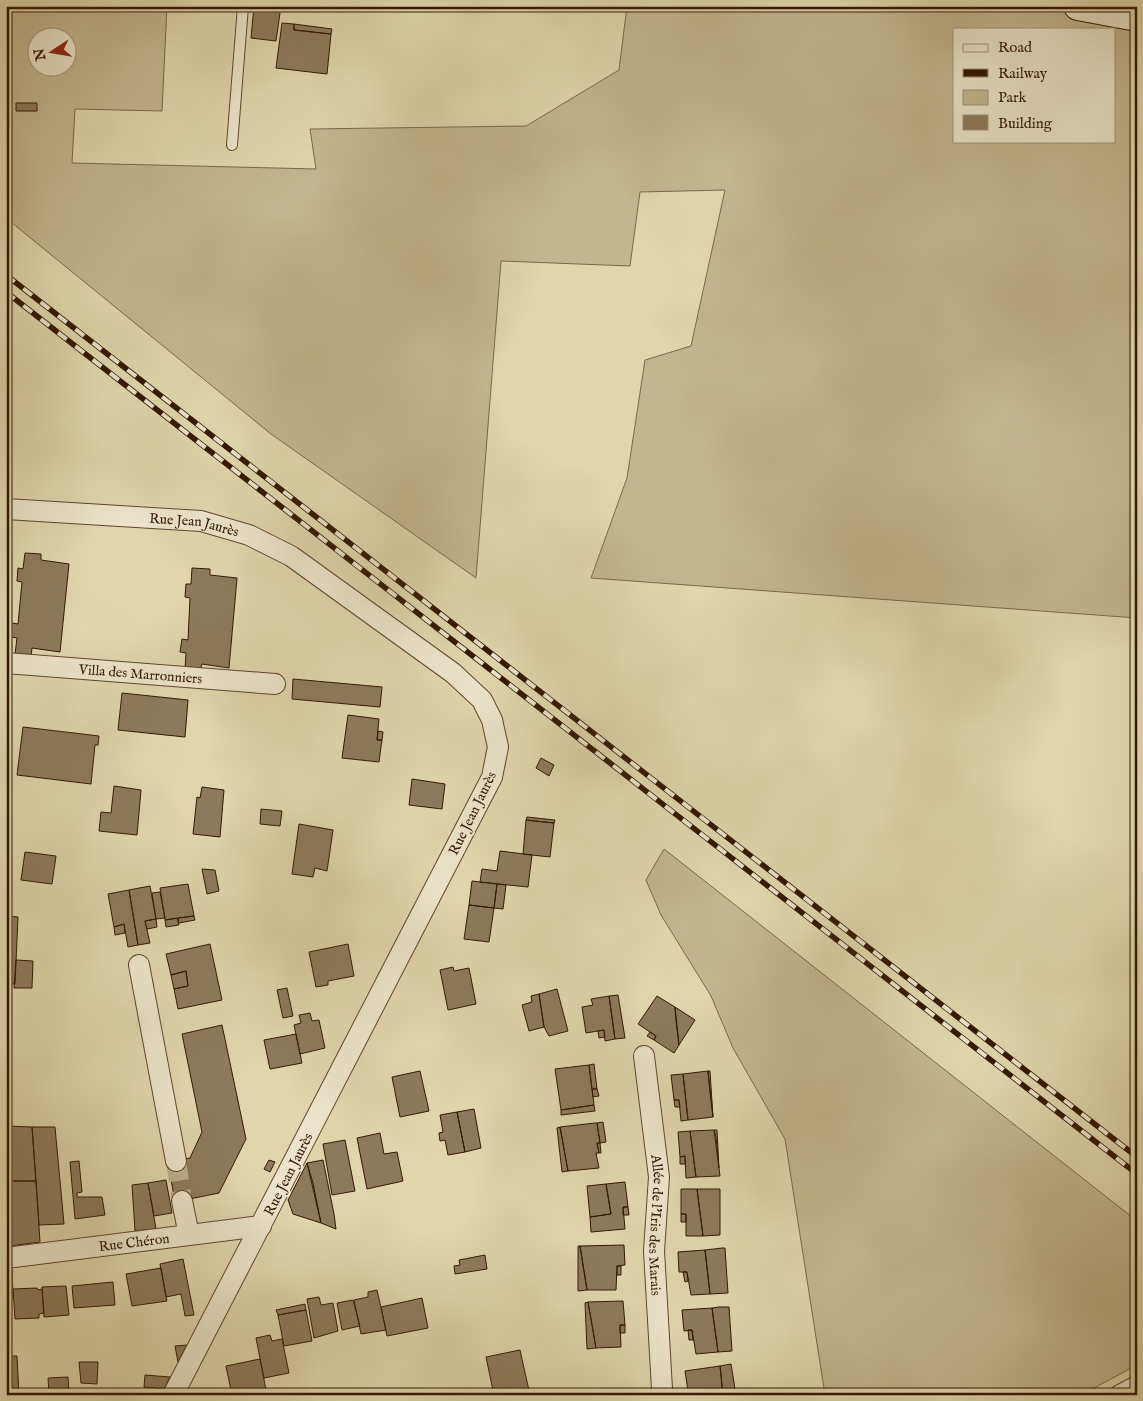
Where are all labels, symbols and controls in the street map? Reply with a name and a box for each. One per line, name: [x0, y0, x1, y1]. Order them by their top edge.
north arrow: [28, 28, 78, 78]
legend: [953, 28, 1116, 142]
text: Road: [998, 38, 1033, 57]
text: N: [30, 47, 51, 63]
text: Railway: [998, 64, 1048, 83]
text: Park: [998, 88, 1028, 107]
text: Building: [998, 114, 1053, 133]
street label: Rue Jean Jaurès: [149, 510, 241, 542]
street label: Villa des Marronniers: [77, 661, 203, 688]
street label: Rue Jean Jaurès: [445, 769, 501, 858]
street label: Rue Jean Jaurès: [260, 1130, 318, 1219]
street label: Allée de l'Iris des Marais: [644, 1152, 667, 1296]
street label: Rue Chéron: [98, 1229, 171, 1256]

